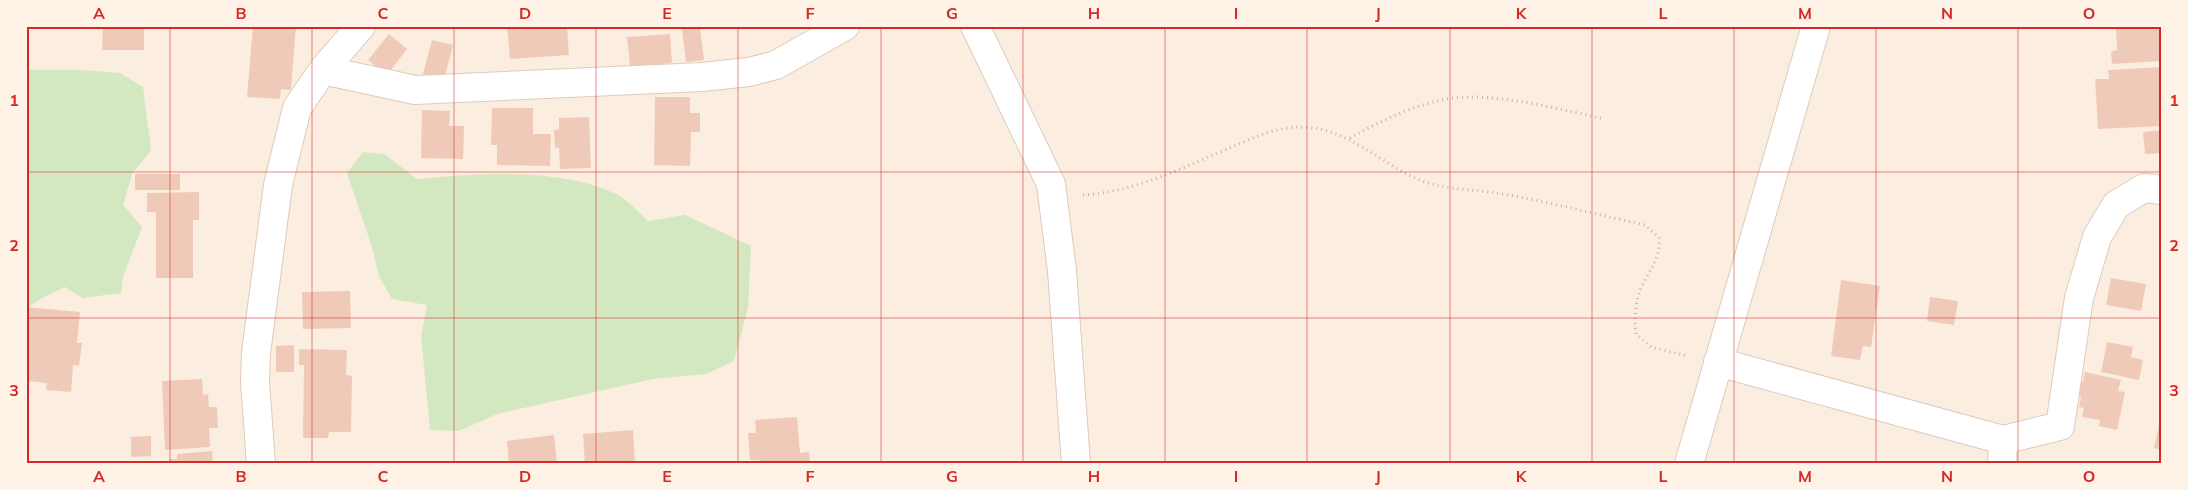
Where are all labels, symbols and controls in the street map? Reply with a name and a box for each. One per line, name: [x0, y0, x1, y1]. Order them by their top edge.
text: A: [93, 3, 105, 23]
text: B: [235, 3, 247, 23]
text: C: [378, 3, 389, 23]
text: D: [519, 3, 531, 23]
text: E: [662, 3, 672, 23]
text: F: [805, 3, 815, 23]
text: G: [946, 3, 958, 23]
text: H: [1088, 3, 1100, 23]
text: I: [1234, 3, 1238, 23]
text: J: [1375, 3, 1381, 23]
text: K: [1516, 3, 1528, 23]
text: L: [1659, 3, 1668, 23]
text: M: [1798, 3, 1812, 23]
text: N: [1941, 3, 1953, 23]
text: O: [2083, 3, 2095, 23]
text: 1: [9, 90, 19, 110]
text: 1: [2169, 90, 2179, 110]
text: 2: [9, 235, 19, 255]
text: 2: [2169, 235, 2179, 255]
text: 3: [9, 380, 19, 400]
text: 3: [2169, 380, 2179, 400]
text: A: [93, 466, 105, 486]
text: B: [235, 466, 247, 486]
text: C: [378, 466, 389, 486]
text: D: [519, 466, 531, 486]
text: E: [662, 466, 672, 486]
text: F: [805, 466, 815, 486]
text: G: [946, 466, 958, 486]
text: H: [1088, 466, 1100, 486]
text: I: [1234, 466, 1238, 486]
text: J: [1375, 466, 1381, 486]
text: K: [1516, 466, 1528, 486]
text: L: [1659, 466, 1668, 486]
text: M: [1798, 466, 1812, 486]
text: N: [1941, 466, 1953, 486]
text: O: [2083, 466, 2095, 486]

